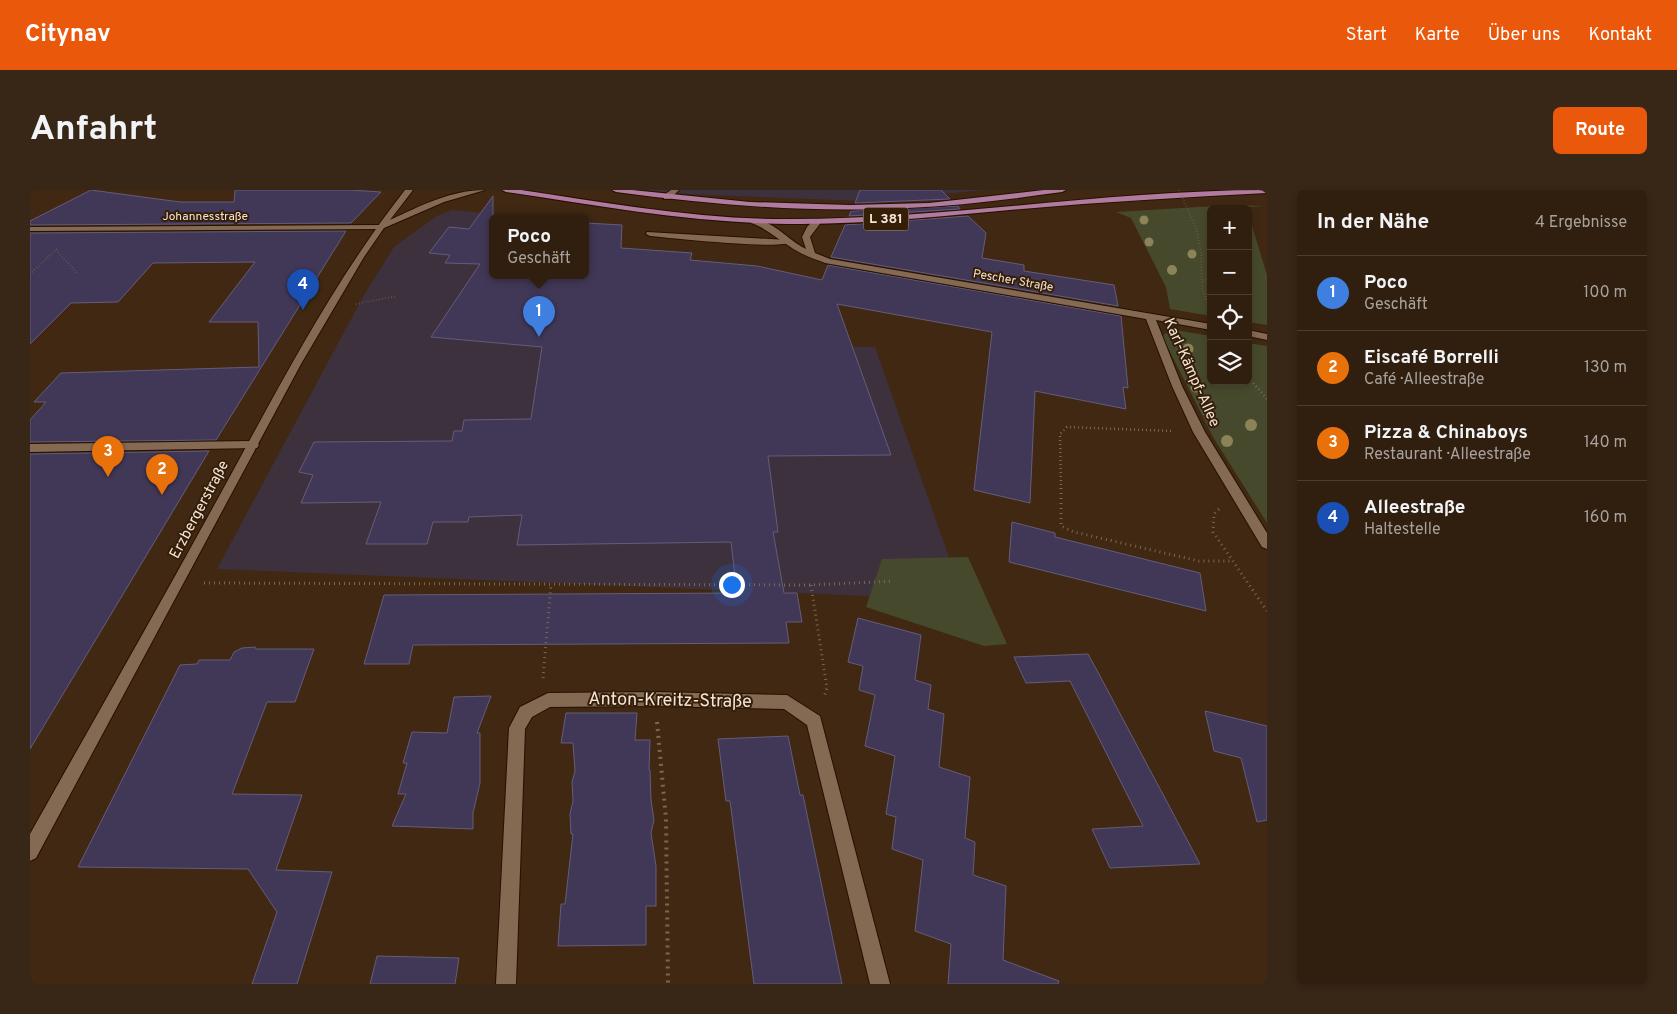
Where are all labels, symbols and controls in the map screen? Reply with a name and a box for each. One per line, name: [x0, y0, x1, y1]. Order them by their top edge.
text: Citynav: [25, 20, 111, 50]
text: Start: [1346, 24, 1387, 47]
text: Karte: [1415, 24, 1460, 47]
text: Über uns: [1488, 24, 1560, 47]
text: Kontakt: [1588, 24, 1652, 47]
button: Route: [1553, 107, 1647, 154]
text: Anfahrt: [30, 108, 157, 152]
map controls: [1207, 205, 1252, 385]
button: +: [1207, 205, 1252, 250]
road number: L 381: [864, 208, 908, 230]
street label: Johannesstraße: [162, 209, 248, 225]
text: In der Nähe: [1317, 209, 1429, 236]
text: 4 Ergebnisse: [1535, 213, 1627, 233]
popup: [489, 214, 589, 279]
text: Poco: [507, 225, 551, 249]
text: Geschäft: [507, 249, 571, 269]
button: −: [1207, 250, 1252, 295]
street label: Pescher Straße: [972, 266, 1054, 296]
pin: 4: [287, 269, 319, 310]
text: Poco: [1364, 271, 1408, 295]
text: 1: [1330, 283, 1336, 303]
text: 100 m: [1583, 283, 1627, 303]
button: locate: [1207, 295, 1252, 340]
text: Geschäft: [1364, 295, 1428, 315]
pin: 1: [523, 296, 555, 337]
street label: Karl-Kämpf-Allee: [1158, 316, 1224, 430]
button: layers: [1207, 340, 1252, 385]
text: Eiscafé Borrelli: [1364, 346, 1499, 370]
text: 2: [1328, 358, 1338, 378]
text: 130 m: [1584, 358, 1627, 378]
text: Café · Alleestraße: [1364, 370, 1484, 390]
text: Pizza & Chinaboys: [1364, 421, 1528, 445]
text: 3: [1328, 433, 1338, 453]
text: 140 m: [1584, 433, 1627, 453]
pin: 3: [92, 436, 124, 477]
text: Restaurant · Alleestraße: [1364, 445, 1531, 465]
pin: 2: [146, 454, 178, 495]
street label: Erzbergerstraße: [166, 458, 234, 562]
text: Alleestraße: [1364, 496, 1465, 520]
text: 4: [1328, 508, 1338, 528]
text: 160 m: [1584, 508, 1627, 528]
text: Haltestelle: [1364, 520, 1441, 540]
your location: [719, 572, 745, 598]
street label: Anton-Kreitz-Straße: [588, 688, 752, 714]

